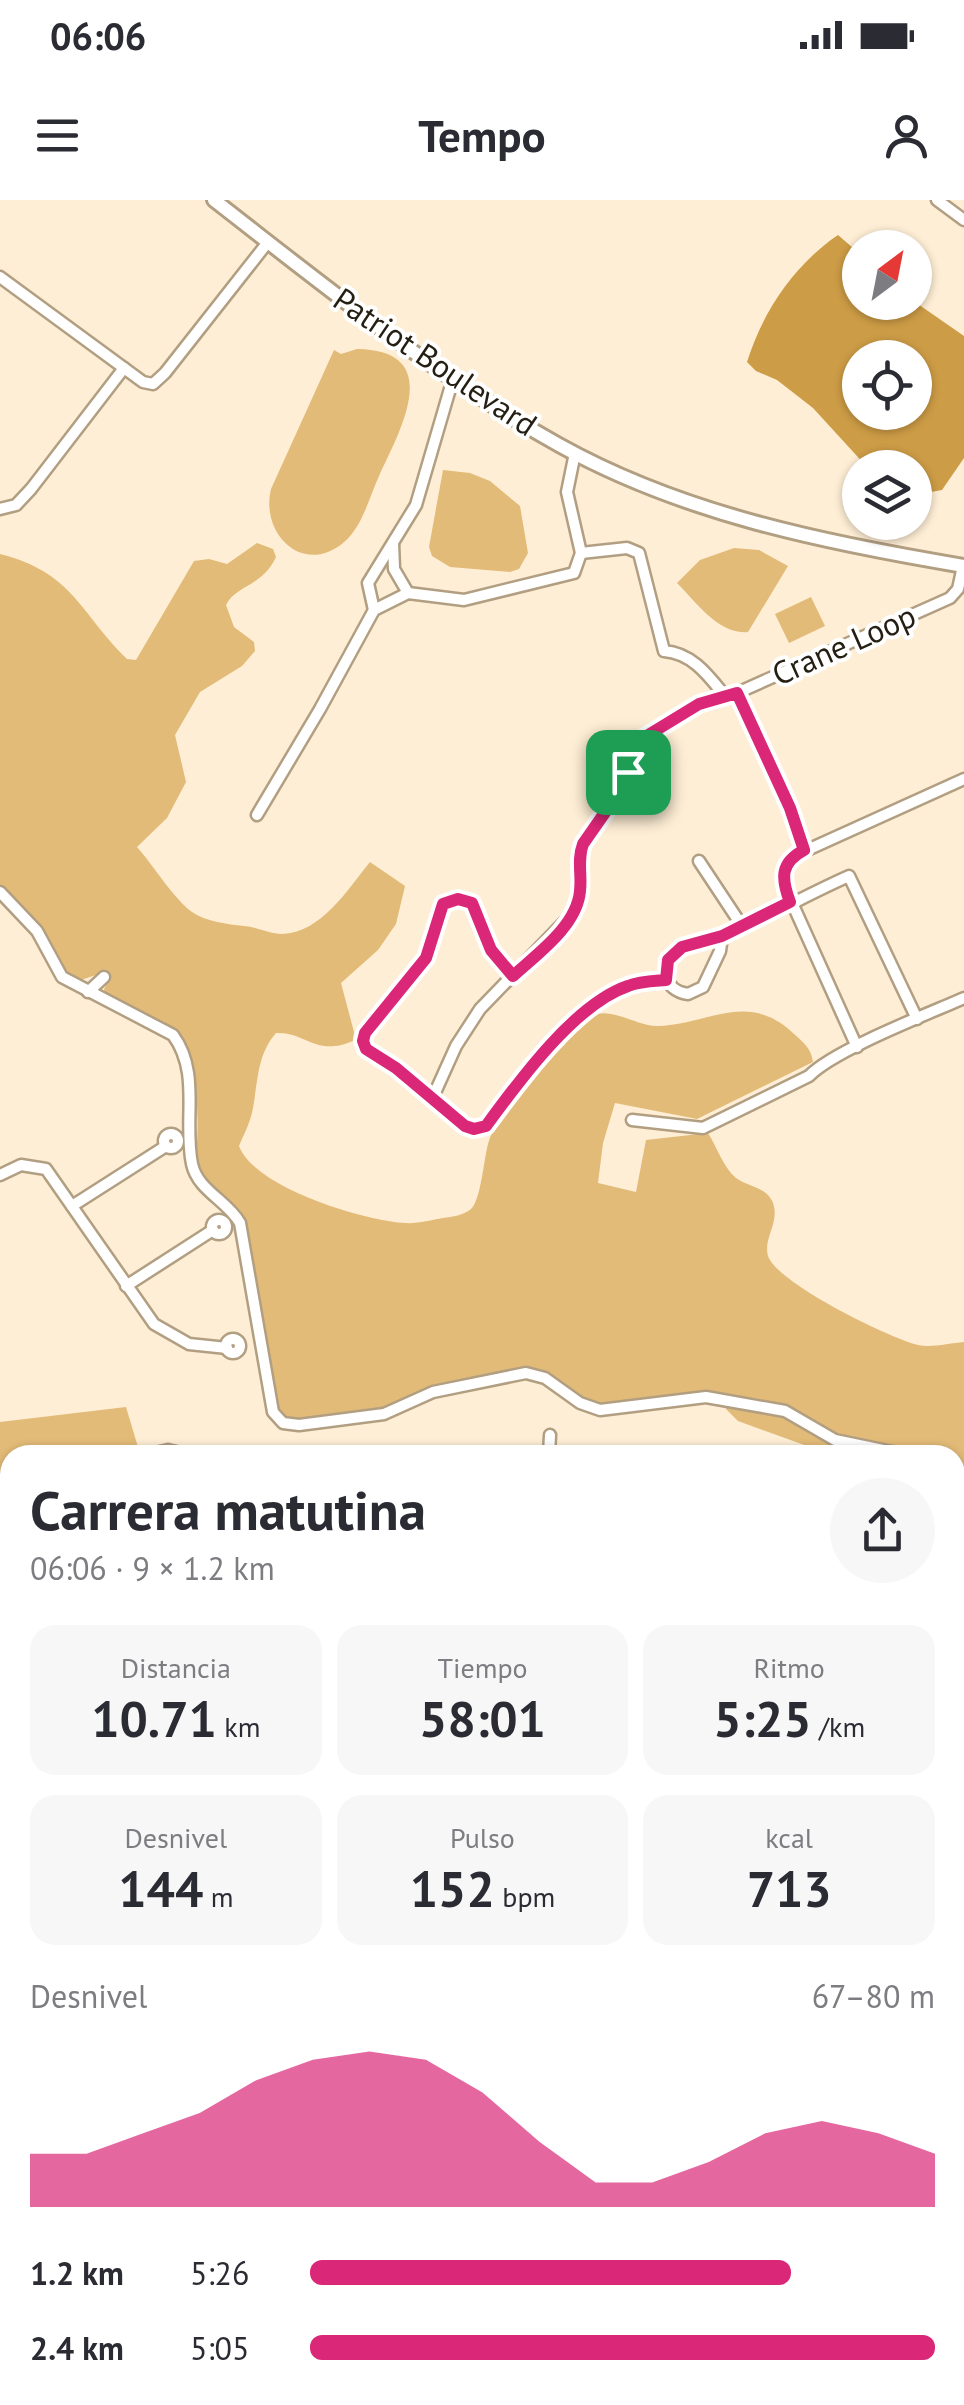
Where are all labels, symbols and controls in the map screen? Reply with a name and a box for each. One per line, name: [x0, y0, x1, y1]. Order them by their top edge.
text: 06:06: [50, 11, 146, 60]
text: Tempo: [418, 106, 546, 164]
icon: menu: [30, 108, 85, 163]
icon: person: [879, 108, 934, 163]
north arrow: [842, 230, 932, 320]
map controls: [842, 230, 932, 540]
street label: Patriot Boulevard: [326, 278, 545, 445]
button: locate: [842, 340, 932, 430]
button: layers: [842, 450, 932, 540]
street label: Crane Loop: [765, 594, 922, 694]
pin: [586, 730, 671, 815]
icon: arrive: [601, 745, 656, 800]
text: Carrera matutina: [30, 1474, 426, 1545]
button: share: [830, 1478, 935, 1583]
text: 06:06 · 9 × 1.2 km: [30, 1547, 275, 1589]
text: Distancia: [121, 1649, 231, 1686]
text: Tiempo: [437, 1649, 528, 1686]
text: Ritmo: [753, 1649, 825, 1686]
text: 10.71: [91, 1686, 217, 1751]
text: 58:01: [419, 1686, 546, 1751]
text: 5:25: [713, 1686, 812, 1751]
text: km: [217, 1708, 260, 1745]
text: /km: [812, 1708, 865, 1745]
text: Desnivel: [124, 1819, 227, 1856]
text: Pulso: [450, 1819, 515, 1856]
text: kcal: [765, 1819, 813, 1856]
text: 144: [118, 1856, 203, 1921]
text: 152: [410, 1856, 495, 1921]
text: 713: [747, 1856, 832, 1921]
text: m: [203, 1878, 233, 1915]
text: bpm: [495, 1878, 555, 1915]
text: Desnivel: [30, 1975, 147, 2017]
text: 67–80 m: [812, 1975, 935, 2017]
text: 1.2 km: [30, 2252, 124, 2294]
text: 5:26: [190, 2252, 249, 2294]
text: 2.4 km: [30, 2327, 124, 2369]
text: 5:05: [190, 2327, 249, 2369]

